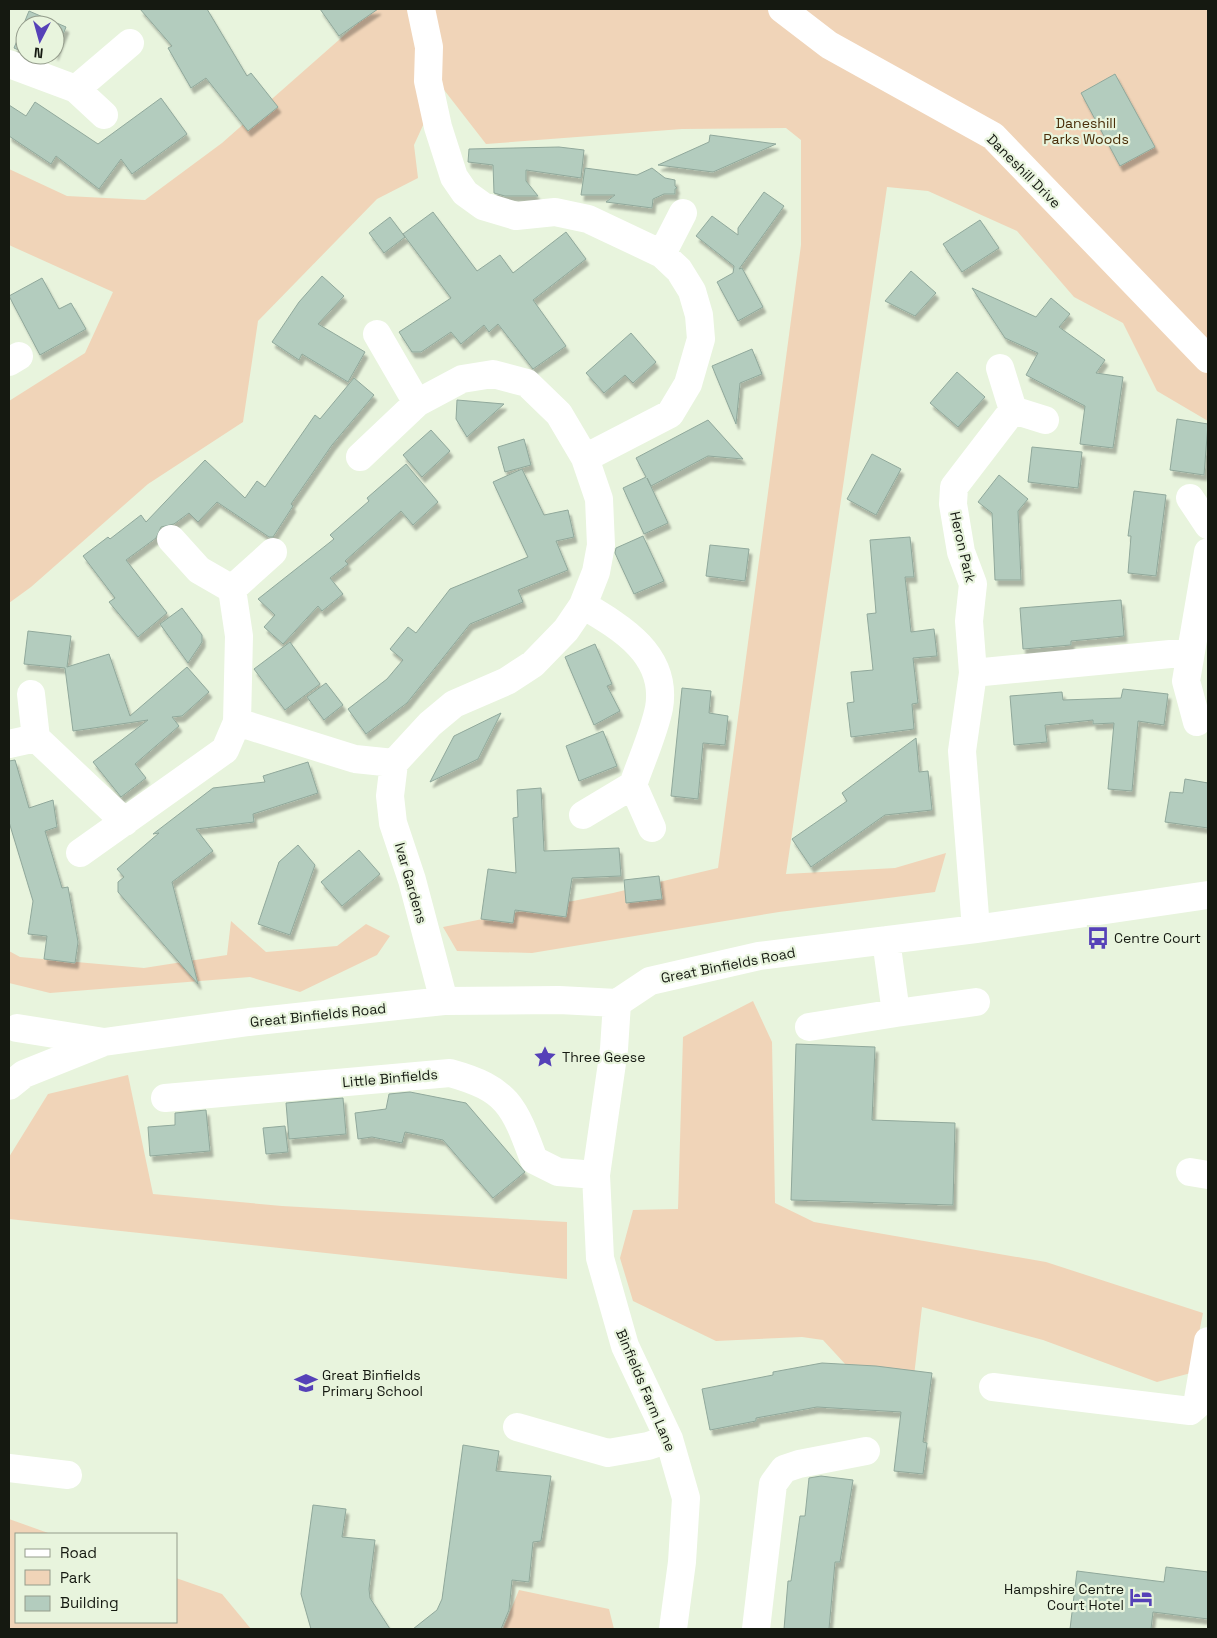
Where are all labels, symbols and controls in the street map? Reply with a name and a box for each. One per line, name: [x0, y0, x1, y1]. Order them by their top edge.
north arrow: [15, 15, 65, 65]
text: N: [33, 43, 44, 62]
park label: Daneshill Parks Woods: [1043, 114, 1129, 148]
street label: Daneshill Drive: [983, 130, 1065, 212]
street label: Heron Park: [946, 510, 980, 585]
street label: Ivar Gardens: [391, 841, 431, 925]
bus stop icon: Centre Court: [1085, 925, 1111, 951]
place label: Centre Court: [1114, 929, 1201, 947]
street label: Great Binfields Road: [659, 943, 797, 987]
street label: Great Binfields Road: [249, 999, 387, 1031]
place icon: Three Geese: [532, 1044, 558, 1070]
place label: Three Geese: [562, 1048, 646, 1066]
street label: Little Binfields: [341, 1065, 439, 1091]
street label: Binfields Farm Lane: [612, 1326, 680, 1454]
place label: Great Binfields Primary School: [322, 1366, 423, 1400]
school or university icon: Great Binfields Primary School: [293, 1370, 319, 1396]
legend: [15, 1533, 178, 1623]
text: Road: [60, 1543, 97, 1562]
text: Park: [60, 1568, 91, 1587]
place label: Hampshire Centre Court Hotel: [1004, 1580, 1124, 1614]
hotel icon: Hampshire Centre Court Hotel: [1128, 1584, 1154, 1610]
text: Building: [60, 1593, 119, 1612]

